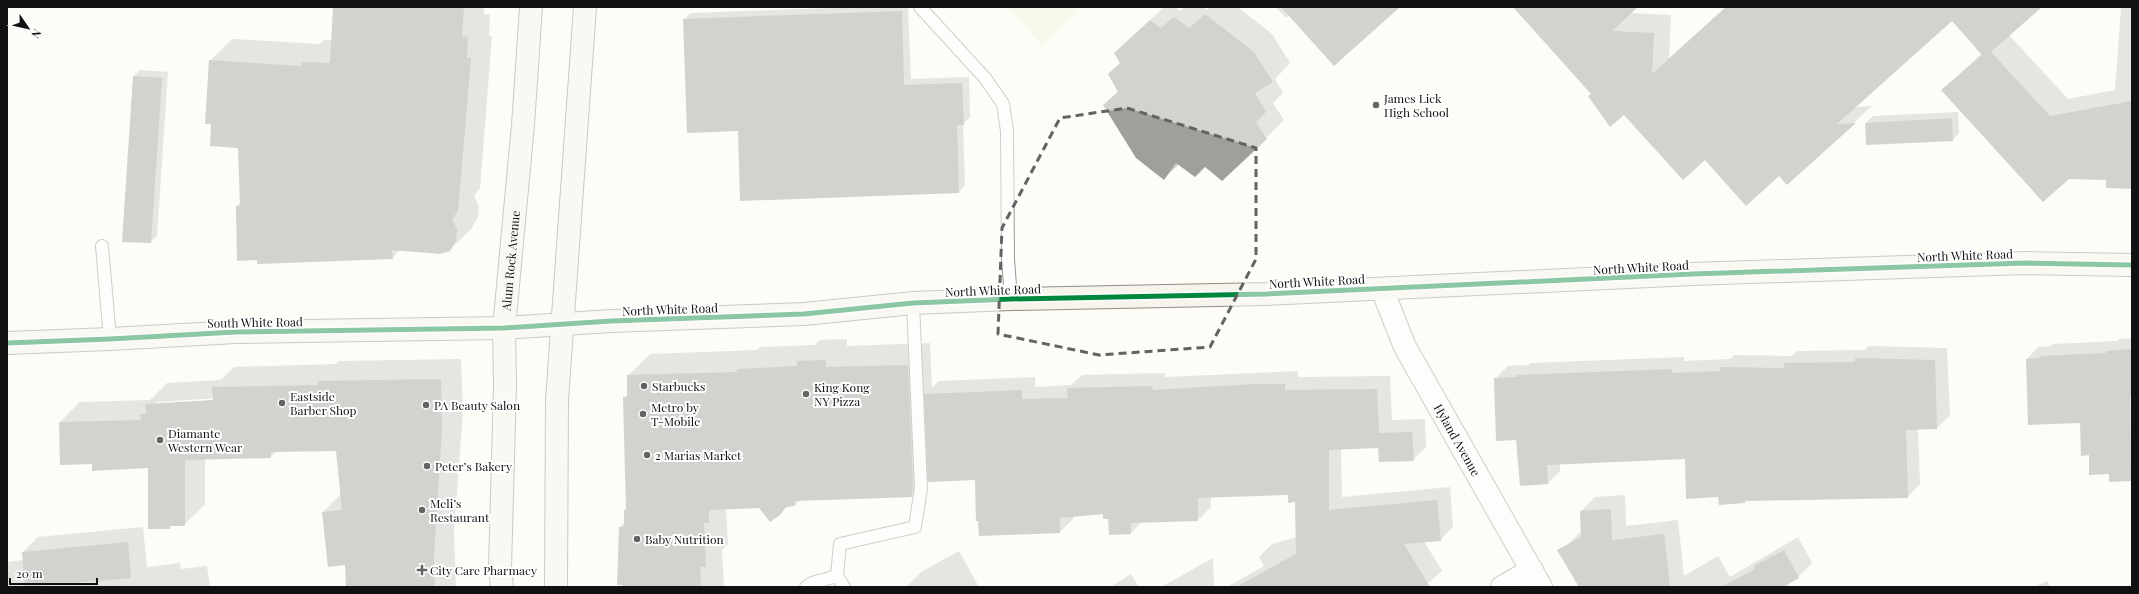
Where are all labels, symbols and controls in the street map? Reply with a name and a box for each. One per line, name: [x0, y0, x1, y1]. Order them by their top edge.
north arrow: [8, 8, 48, 48]
text: N: [28, 26, 45, 41]
place label: James Lick High School: [1383, 90, 1449, 120]
marker: James Lick High School: [1371, 100, 1381, 110]
street label: Alum Rock Avenue: [498, 210, 523, 312]
street label: North White Road: [1917, 245, 2013, 265]
street label: North White Road: [1593, 256, 1689, 278]
street label: North White Road: [1269, 270, 1365, 292]
street label: North White Road: [945, 280, 1041, 300]
street label: North White Road: [622, 299, 718, 319]
street label: South White Road: [207, 313, 303, 331]
place label: Starbucks: [652, 378, 705, 394]
place label: King Kong NY Pizza: [814, 379, 870, 409]
marker: Starbucks: [639, 381, 649, 391]
place label: Eastside Barber Shop: [290, 388, 357, 418]
marker: King Kong NY Pizza: [801, 389, 811, 399]
place label: PA Beauty Salon: [434, 397, 520, 413]
marker: Eastside Barber Shop: [277, 398, 287, 408]
place label: Metro by T-Mobile: [651, 399, 700, 429]
marker: PA Beauty Salon: [421, 400, 431, 410]
street label: Hyland Avenue: [1431, 401, 1484, 479]
marker: Metro by T-Mobile: [638, 409, 648, 419]
place label: Diamante Western Wear: [167, 425, 243, 455]
marker: Diamante Western Wear: [155, 435, 165, 445]
place label: 2 Marias Market: [655, 447, 742, 463]
marker: 2 Marias Market: [642, 450, 652, 460]
place label: Peter’s Bakery: [435, 458, 512, 474]
marker: Peter’s Bakery: [422, 461, 432, 471]
place label: Meli’s Restaurant: [430, 495, 490, 525]
marker: Meli’s Restaurant: [417, 505, 427, 515]
place label: Baby Nutrition: [645, 531, 724, 547]
marker: Baby Nutrition: [632, 534, 642, 544]
scale bar: [10, 560, 97, 586]
place label: City Care Pharmacy: [430, 562, 537, 578]
text: 20 m: [16, 565, 43, 581]
marker: City Care Pharmacy: [417, 565, 427, 575]

